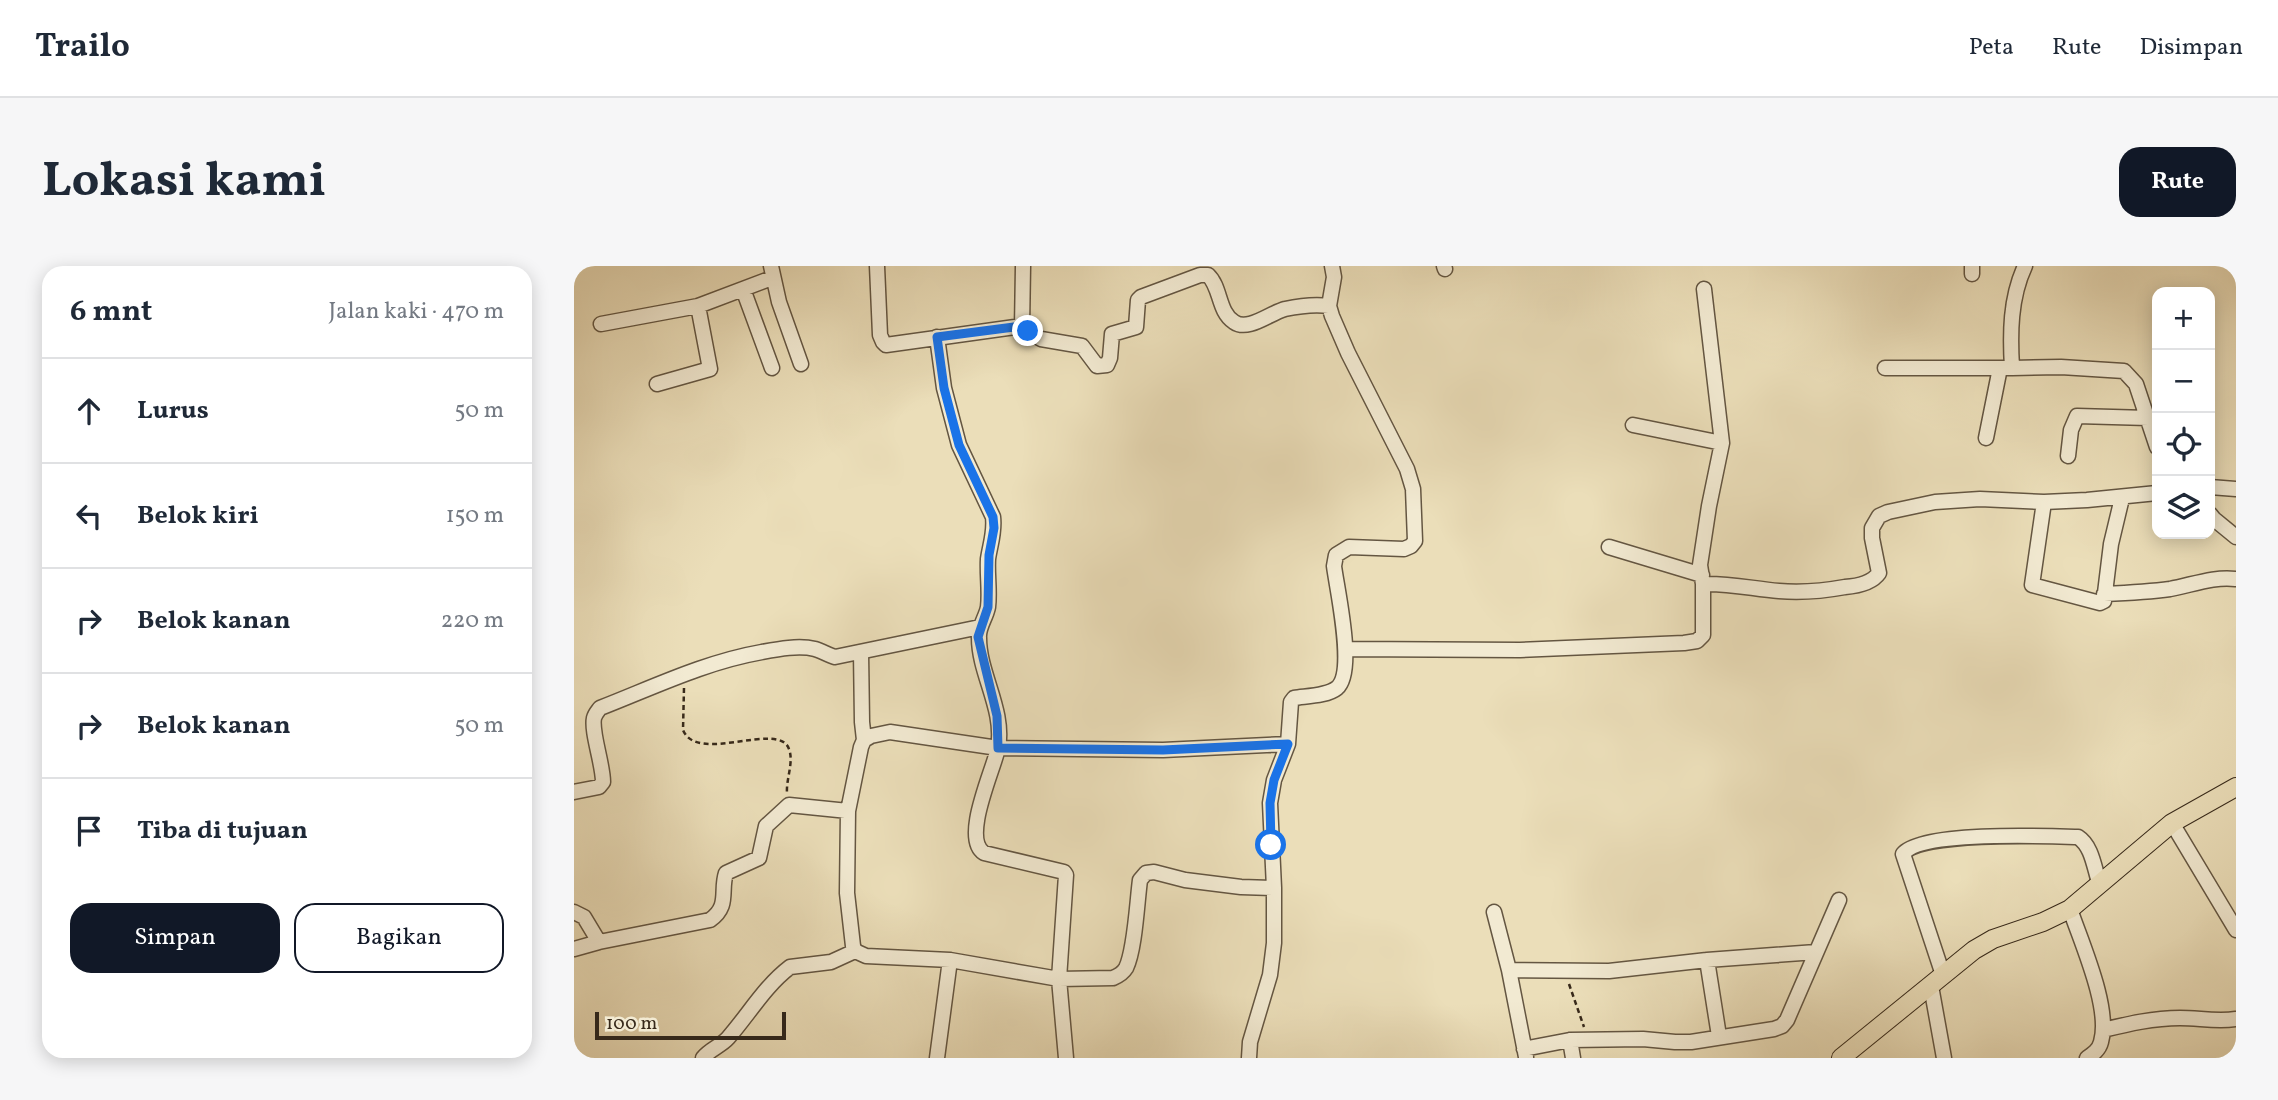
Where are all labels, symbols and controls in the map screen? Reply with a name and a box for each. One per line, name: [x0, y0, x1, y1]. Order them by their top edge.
text: Trailo: [35, 25, 130, 71]
text: Peta: [1969, 31, 2014, 65]
text: Rute: [2052, 31, 2101, 65]
text: Disimpan: [2139, 31, 2243, 65]
button: Rute: [2119, 147, 2236, 217]
text: Lokasi kami: [42, 148, 326, 217]
map controls: [2152, 287, 2215, 539]
button: +: [2152, 287, 2215, 350]
text: 6 mnt: [70, 291, 152, 333]
text: Jalan kaki · 470 m: [328, 296, 504, 328]
route end: [1012, 315, 1043, 346]
button: −: [2152, 350, 2215, 413]
icon: ahead: [70, 392, 108, 430]
text: Lurus: [137, 393, 209, 429]
text: 50 m: [455, 395, 504, 427]
button: locate: [2152, 413, 2215, 476]
button: layers: [2152, 476, 2215, 539]
icon: left: [70, 497, 108, 535]
text: Belok kiri: [137, 498, 259, 534]
text: 150 m: [446, 500, 504, 532]
icon: right: [70, 602, 108, 640]
text: Belok kanan: [137, 603, 291, 639]
text: 220 m: [441, 605, 504, 637]
icon: right: [70, 707, 108, 745]
text: Belok kanan: [137, 708, 291, 744]
text: 50 m: [455, 710, 504, 742]
icon: arrive: [70, 812, 108, 850]
text: Tiba di tujuan: [137, 813, 308, 849]
route start: [1255, 829, 1286, 860]
button: Simpan: [70, 903, 280, 973]
button: Bagikan: [294, 903, 504, 973]
scale bar: [595, 1009, 786, 1041]
text: 100 m: [606, 1011, 657, 1037]

